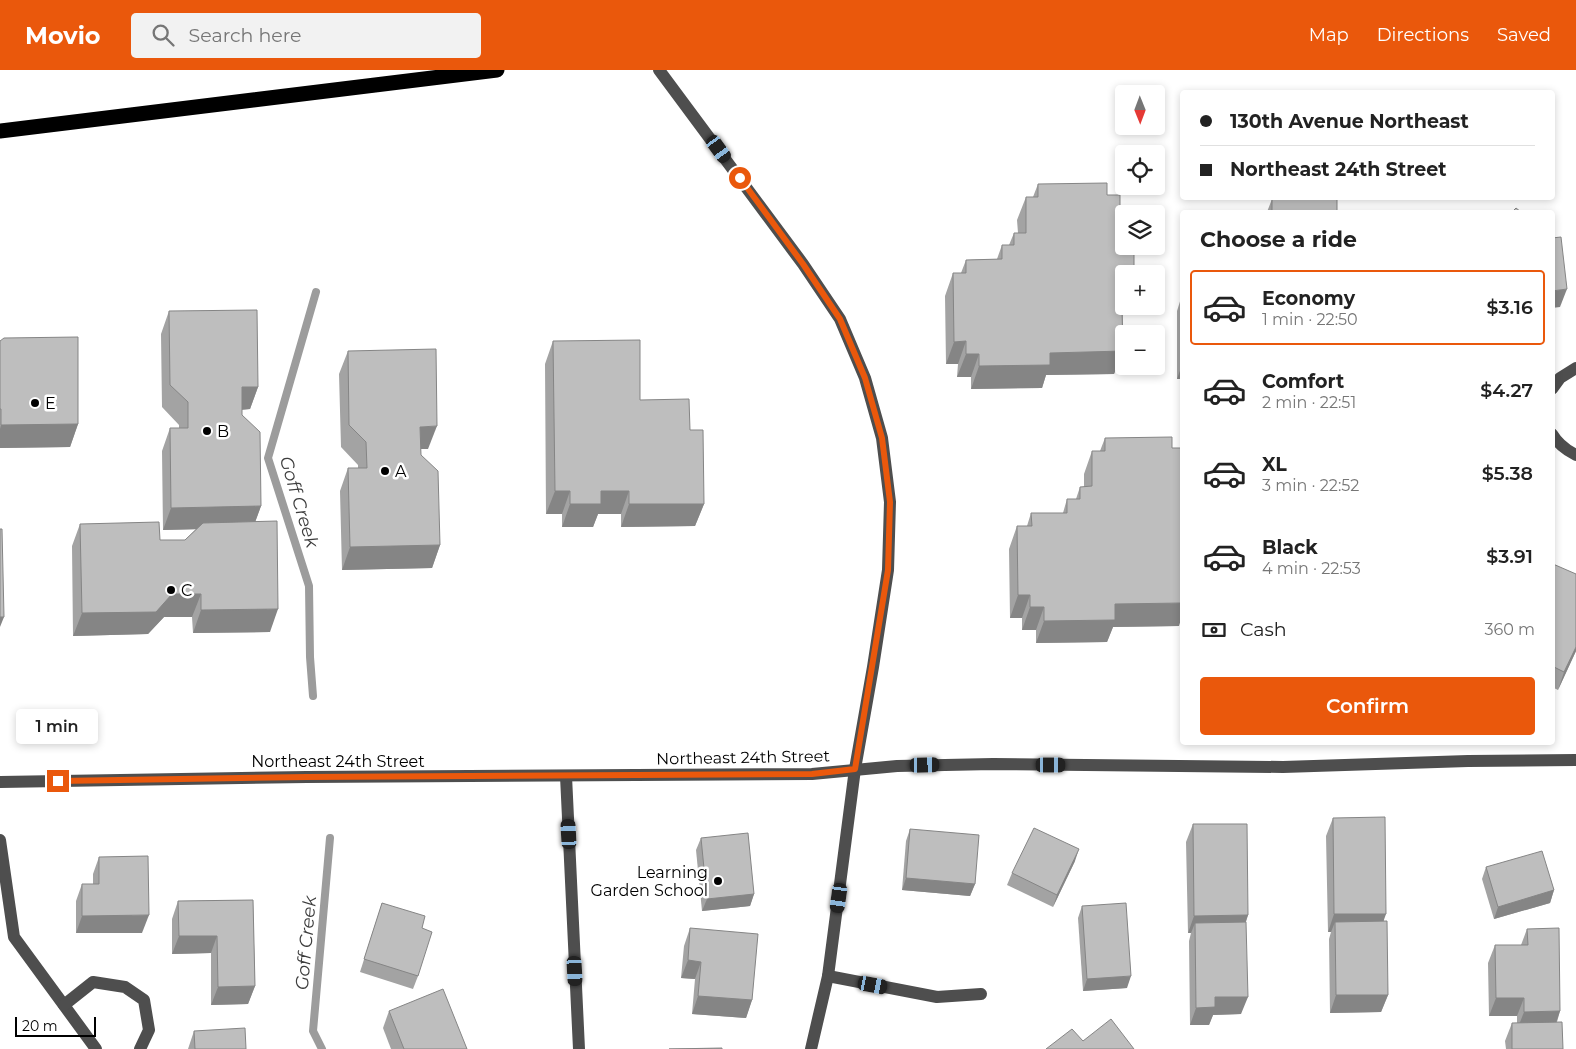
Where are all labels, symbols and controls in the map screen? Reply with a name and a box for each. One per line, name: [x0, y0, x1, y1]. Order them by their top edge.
search box: [131, 13, 481, 58]
text: Movio: [25, 21, 101, 50]
icon: search: [149, 21, 177, 49]
text: Search here: [189, 24, 302, 47]
text: Map: [1309, 24, 1349, 46]
text: Directions: [1377, 24, 1469, 46]
text: Saved: [1497, 24, 1551, 46]
north arrow: [1115, 85, 1165, 135]
map controls: [1115, 85, 1165, 375]
text: 130th Avenue Northeast: [1230, 110, 1469, 133]
car: [704, 132, 733, 166]
button: locate: [1115, 145, 1165, 195]
text: Northeast 24th Street: [1230, 158, 1446, 181]
route start: [729, 167, 751, 189]
button: layers: [1115, 205, 1165, 255]
text: Choose a ride: [1200, 226, 1357, 253]
button: +: [1115, 265, 1165, 315]
icon: car: [1202, 285, 1247, 330]
text: Economy: [1262, 287, 1355, 310]
text: $3.16: [1487, 296, 1533, 319]
text: 1 min · 22:50: [1262, 310, 1358, 329]
button: −: [1115, 325, 1165, 375]
icon: car: [1202, 368, 1247, 413]
text: Comfort: [1262, 370, 1344, 393]
text: $4.27: [1480, 379, 1533, 402]
text: 2 min · 22:51: [1262, 393, 1356, 412]
place label: E: [45, 394, 56, 413]
marker: E: [29, 397, 41, 409]
place label: B: [217, 422, 229, 441]
marker: B: [201, 425, 213, 437]
icon: car: [1202, 451, 1247, 496]
text: XL: [1262, 453, 1287, 476]
water label: Goff Creek: [275, 454, 324, 552]
place label: A: [395, 462, 407, 481]
text: $5.38: [1482, 462, 1533, 485]
marker: A: [379, 465, 391, 477]
text: 3 min · 22:52: [1262, 476, 1359, 495]
icon: car: [1202, 534, 1247, 579]
text: Black: [1262, 536, 1318, 559]
text: $3.91: [1486, 545, 1533, 568]
text: 4 min · 22:53: [1262, 559, 1361, 578]
place label: C: [181, 581, 192, 600]
marker: C: [165, 584, 177, 596]
icon: cash: [1200, 616, 1228, 644]
text: Cash: [1240, 618, 1287, 641]
text: 360 m: [1484, 620, 1535, 639]
button: Confirm: [1200, 677, 1535, 735]
callout: 1 min: [17, 708, 99, 744]
text: 1 min: [36, 717, 78, 736]
street label: Northeast 24th Street: [656, 746, 830, 769]
street label: Northeast 24th Street: [251, 752, 425, 771]
car: [909, 757, 940, 773]
car: [1036, 758, 1066, 773]
route end: [47, 770, 69, 792]
car: [560, 819, 577, 849]
place label: Learning Garden School: [591, 863, 708, 900]
marker: Learning Garden School: [712, 875, 724, 887]
car: [829, 882, 848, 914]
water label: Goff Creek: [291, 894, 321, 991]
car: [566, 956, 583, 986]
car: [856, 975, 889, 995]
scale bar: [15, 1014, 96, 1037]
text: 20 m: [22, 1017, 58, 1035]

